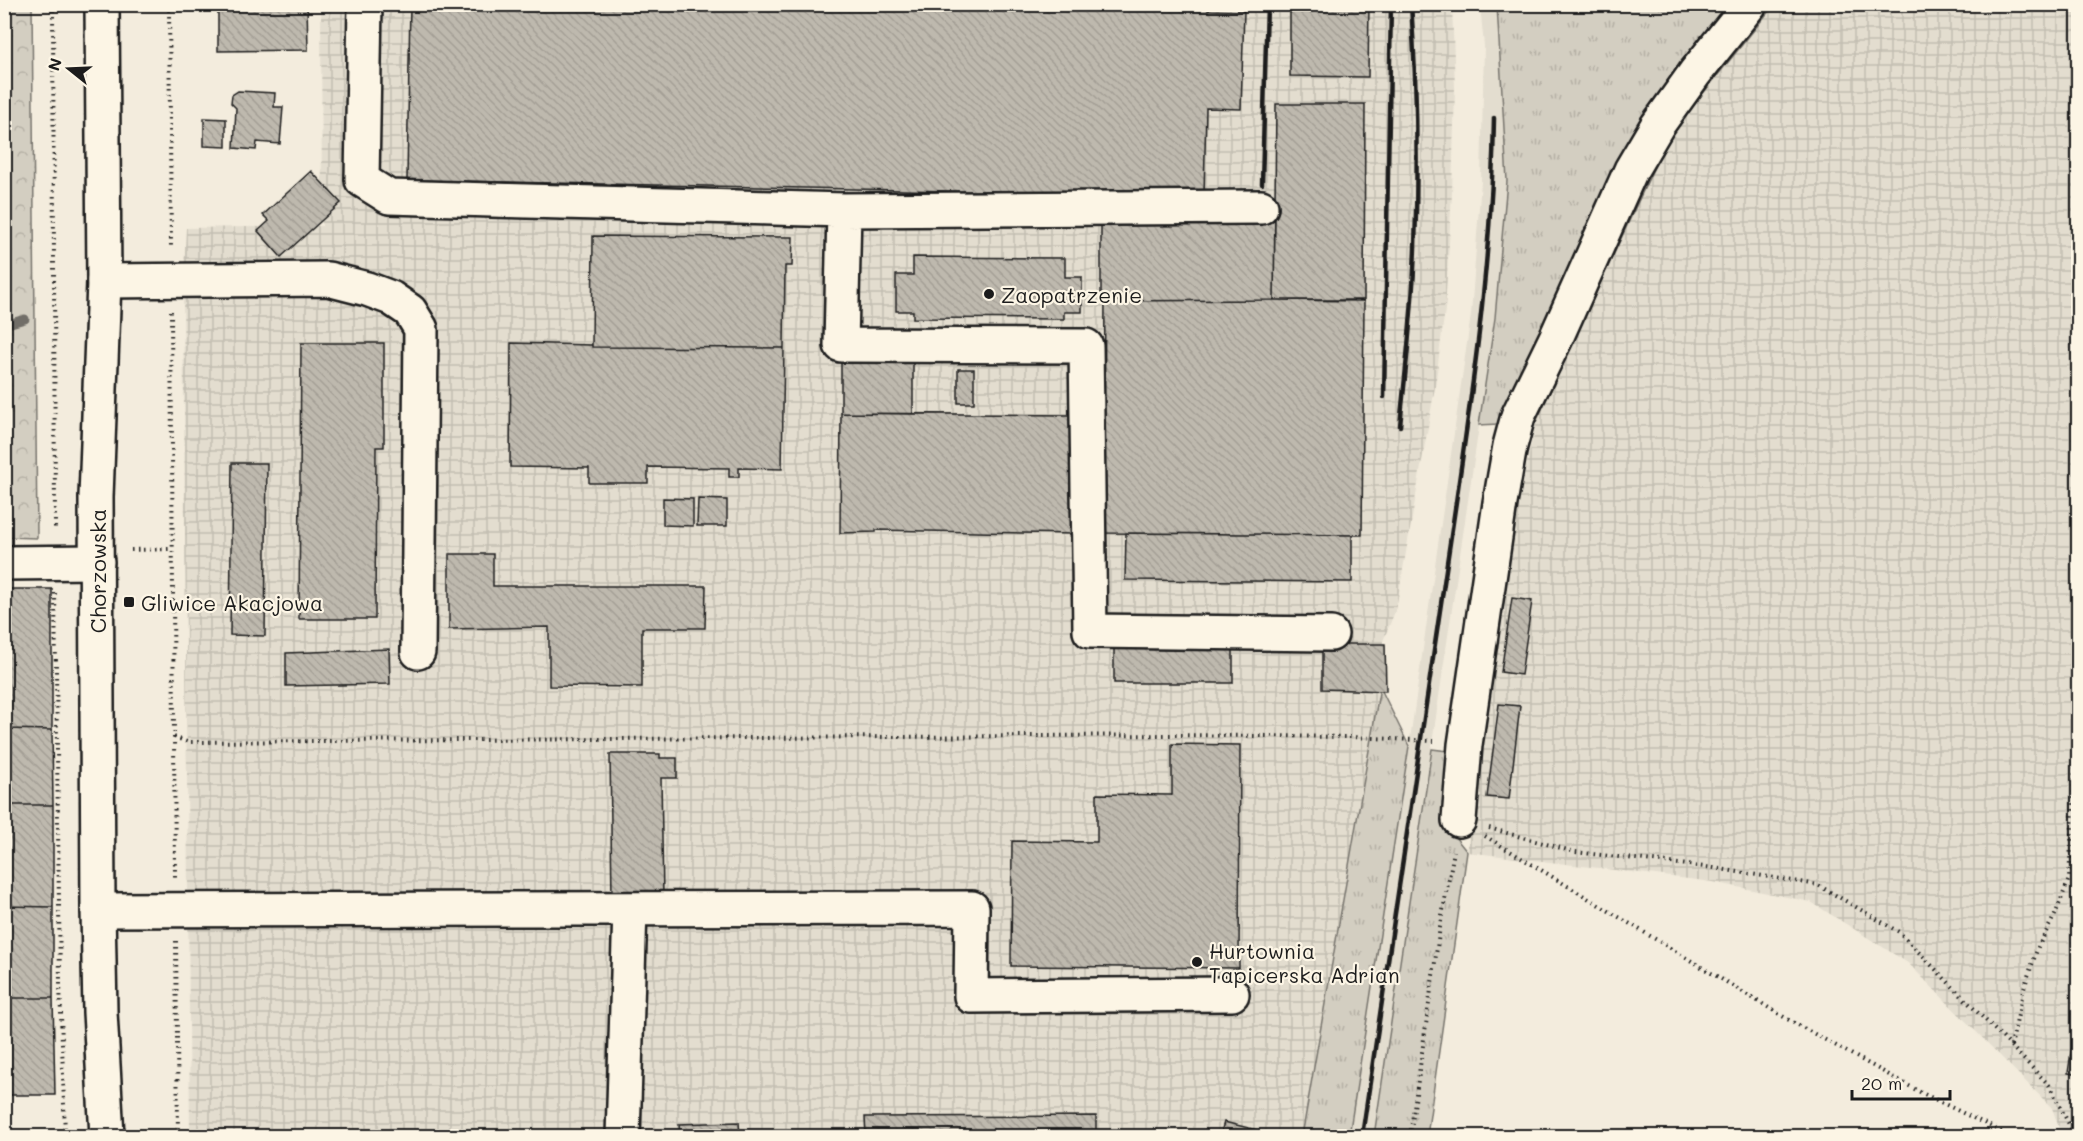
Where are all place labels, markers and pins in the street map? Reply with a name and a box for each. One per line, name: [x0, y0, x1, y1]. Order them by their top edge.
place label: Zaopatrzenie: [1001, 281, 1142, 308]
marker: Zaopatrzenie: [982, 287, 996, 301]
place label: Gliwice Akacjowa: [141, 589, 323, 616]
marker: Gliwice Akacjowa: [122, 595, 136, 609]
place label: Hurtownia Tapicerska Adrian: [1209, 937, 1400, 988]
marker: Hurtownia Tapicerska Adrian: [1190, 955, 1204, 969]

